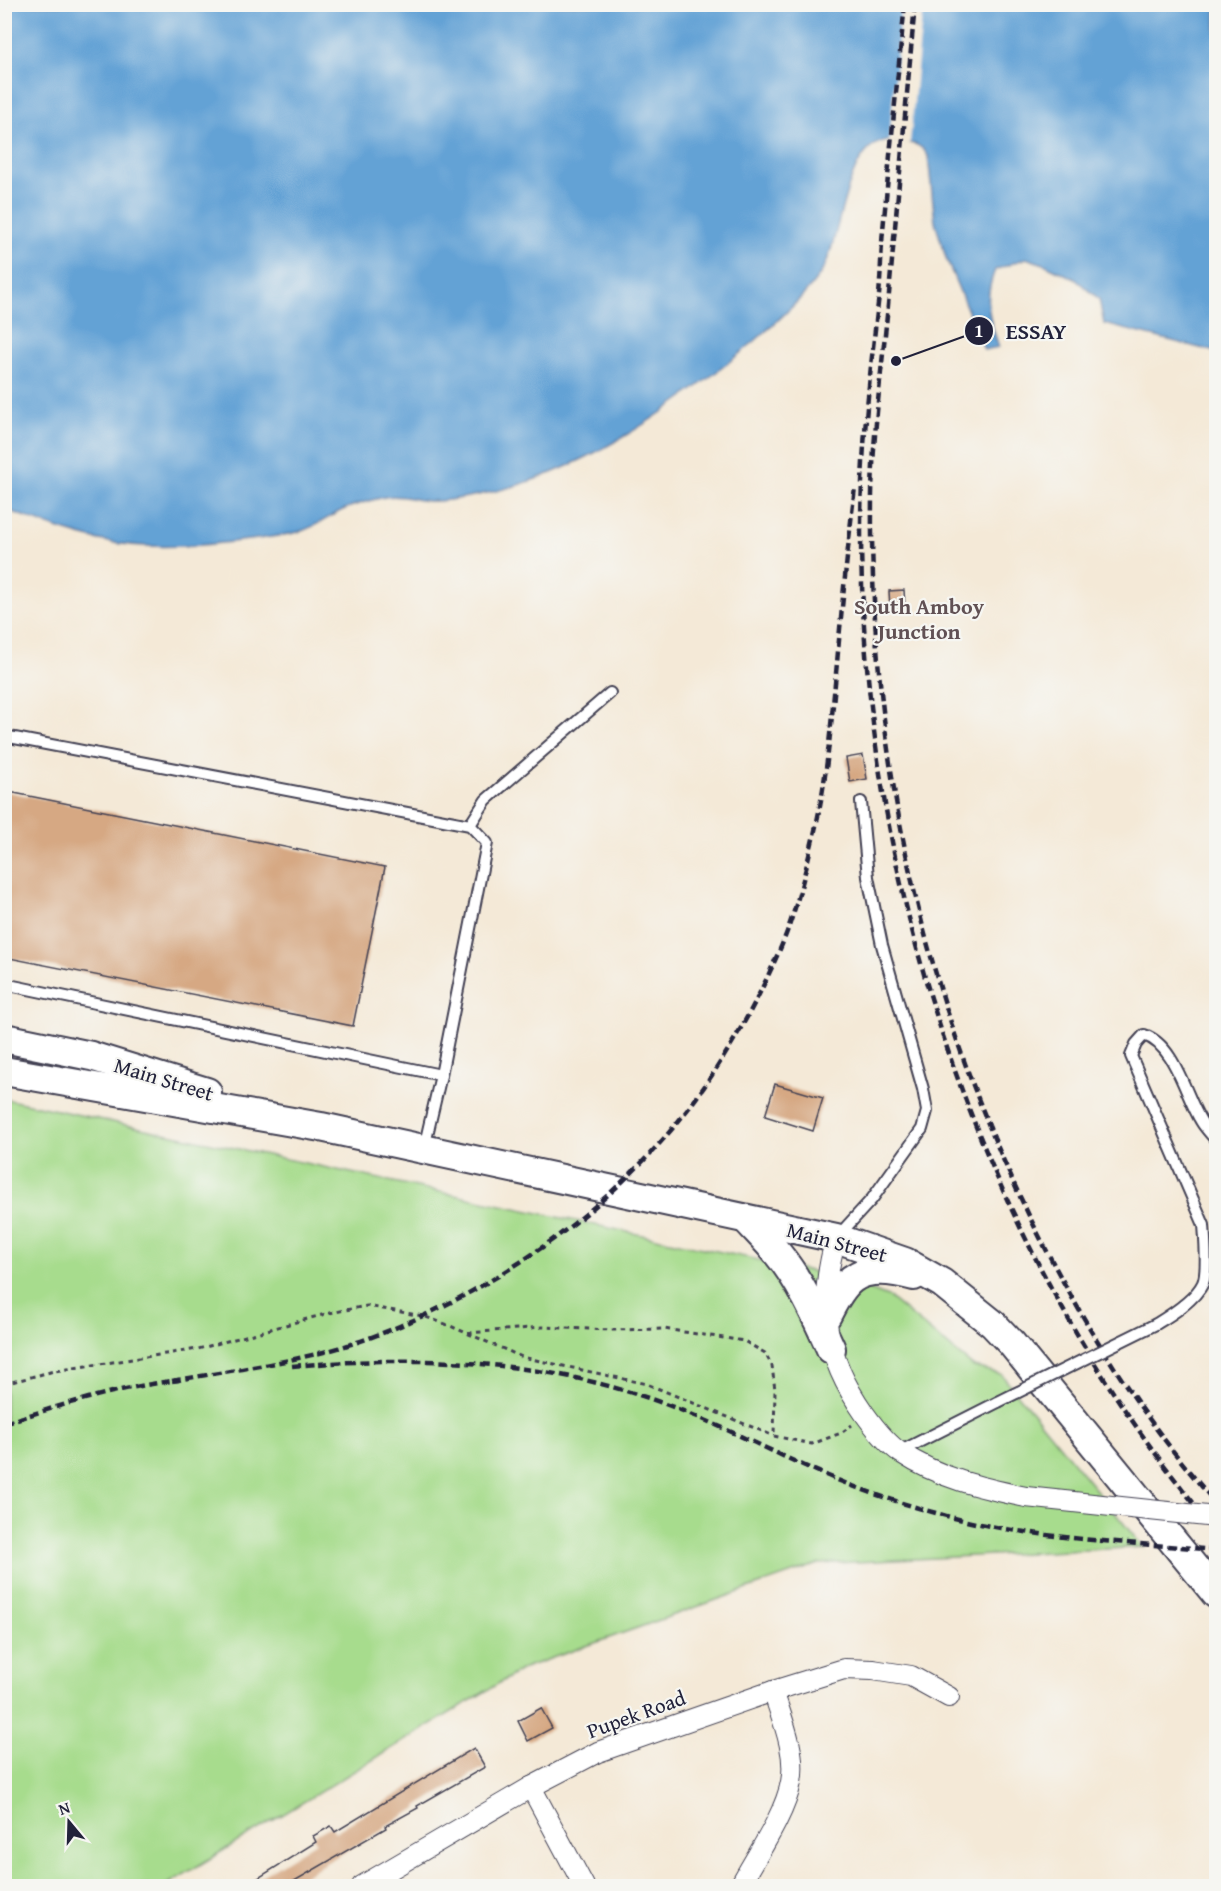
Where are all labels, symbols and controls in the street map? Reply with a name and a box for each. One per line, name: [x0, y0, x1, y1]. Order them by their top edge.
callout: ESSAY: [964, 311, 1079, 351]
text: ESSAY: [1006, 315, 1067, 347]
text: 1: [974, 317, 984, 344]
district label: South Amboy Junction: [854, 590, 985, 647]
street label: Main Street: [110, 1049, 218, 1109]
street label: Main Street: [783, 1214, 891, 1270]
street label: Pupek Road: [582, 1682, 690, 1746]
north arrow: [39, 1792, 99, 1852]
text: N: [55, 1795, 73, 1821]

